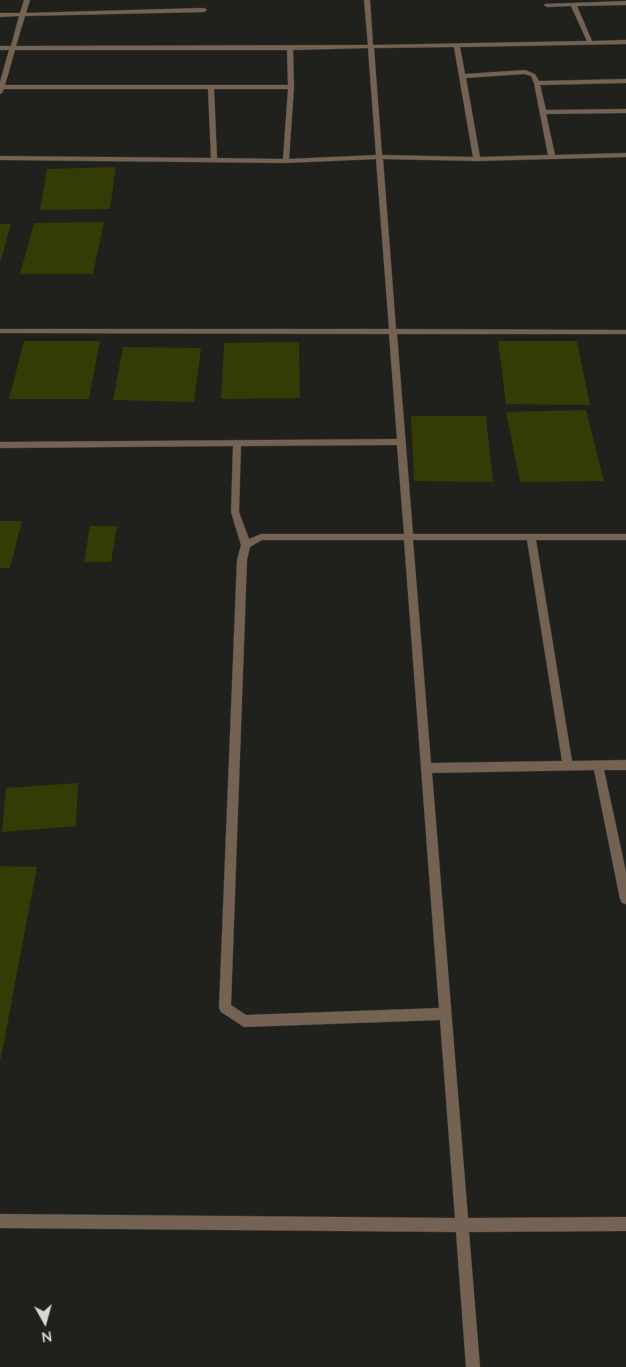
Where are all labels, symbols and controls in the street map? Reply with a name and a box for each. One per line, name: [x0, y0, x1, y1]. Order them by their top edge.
north arrow: [20, 1297, 70, 1347]
text: N: [40, 1327, 53, 1346]

